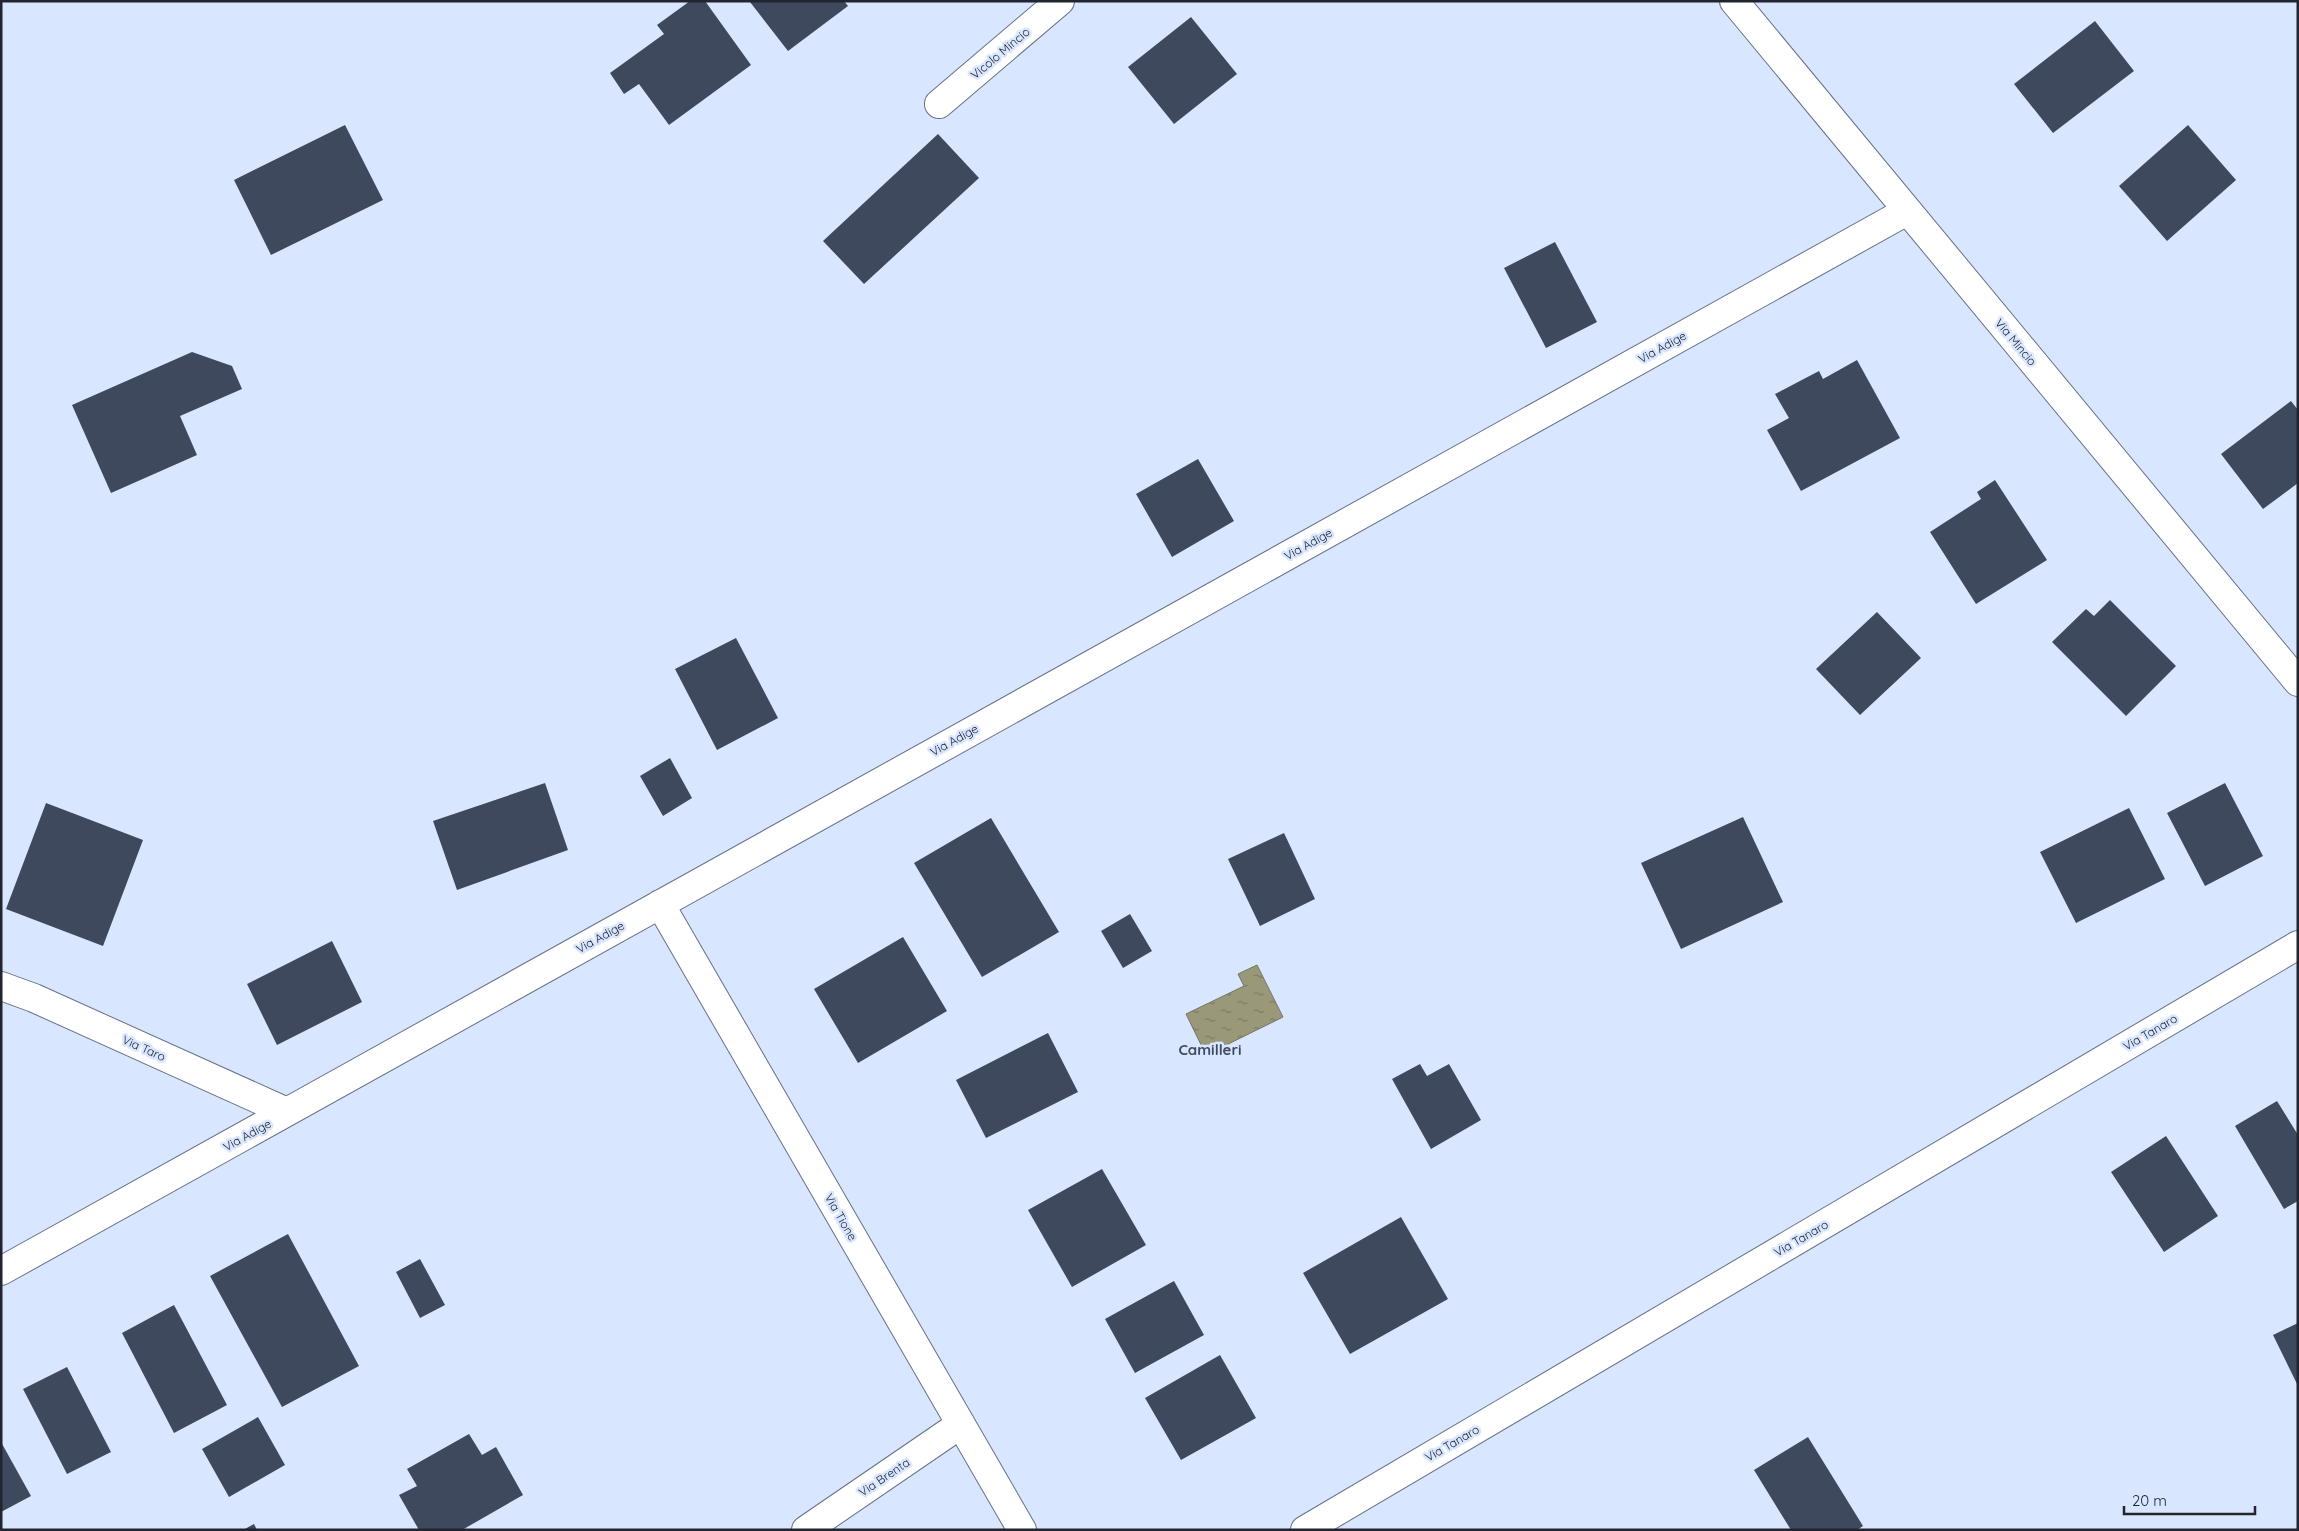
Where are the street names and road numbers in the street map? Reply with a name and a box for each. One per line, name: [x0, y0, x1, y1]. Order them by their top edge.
street label: Vicolo Mincio: [967, 24, 1033, 82]
street label: Via Mincio: [1992, 316, 2040, 368]
street label: Via Adige: [1635, 328, 1689, 366]
street label: Via Adige: [1281, 525, 1335, 563]
street label: Via Adige: [927, 721, 981, 759]
street label: Via Adige: [573, 918, 627, 956]
street label: Via Tanaro: [2120, 1010, 2180, 1054]
street label: Via Taro: [120, 1032, 168, 1064]
street label: Via Adige: [220, 1116, 274, 1154]
street label: Via Tione: [822, 1191, 861, 1243]
street label: Via Tanaro: [1771, 1216, 1831, 1260]
street label: Via Tanaro: [1422, 1421, 1482, 1465]
street label: Via Brenta: [856, 1454, 912, 1500]

